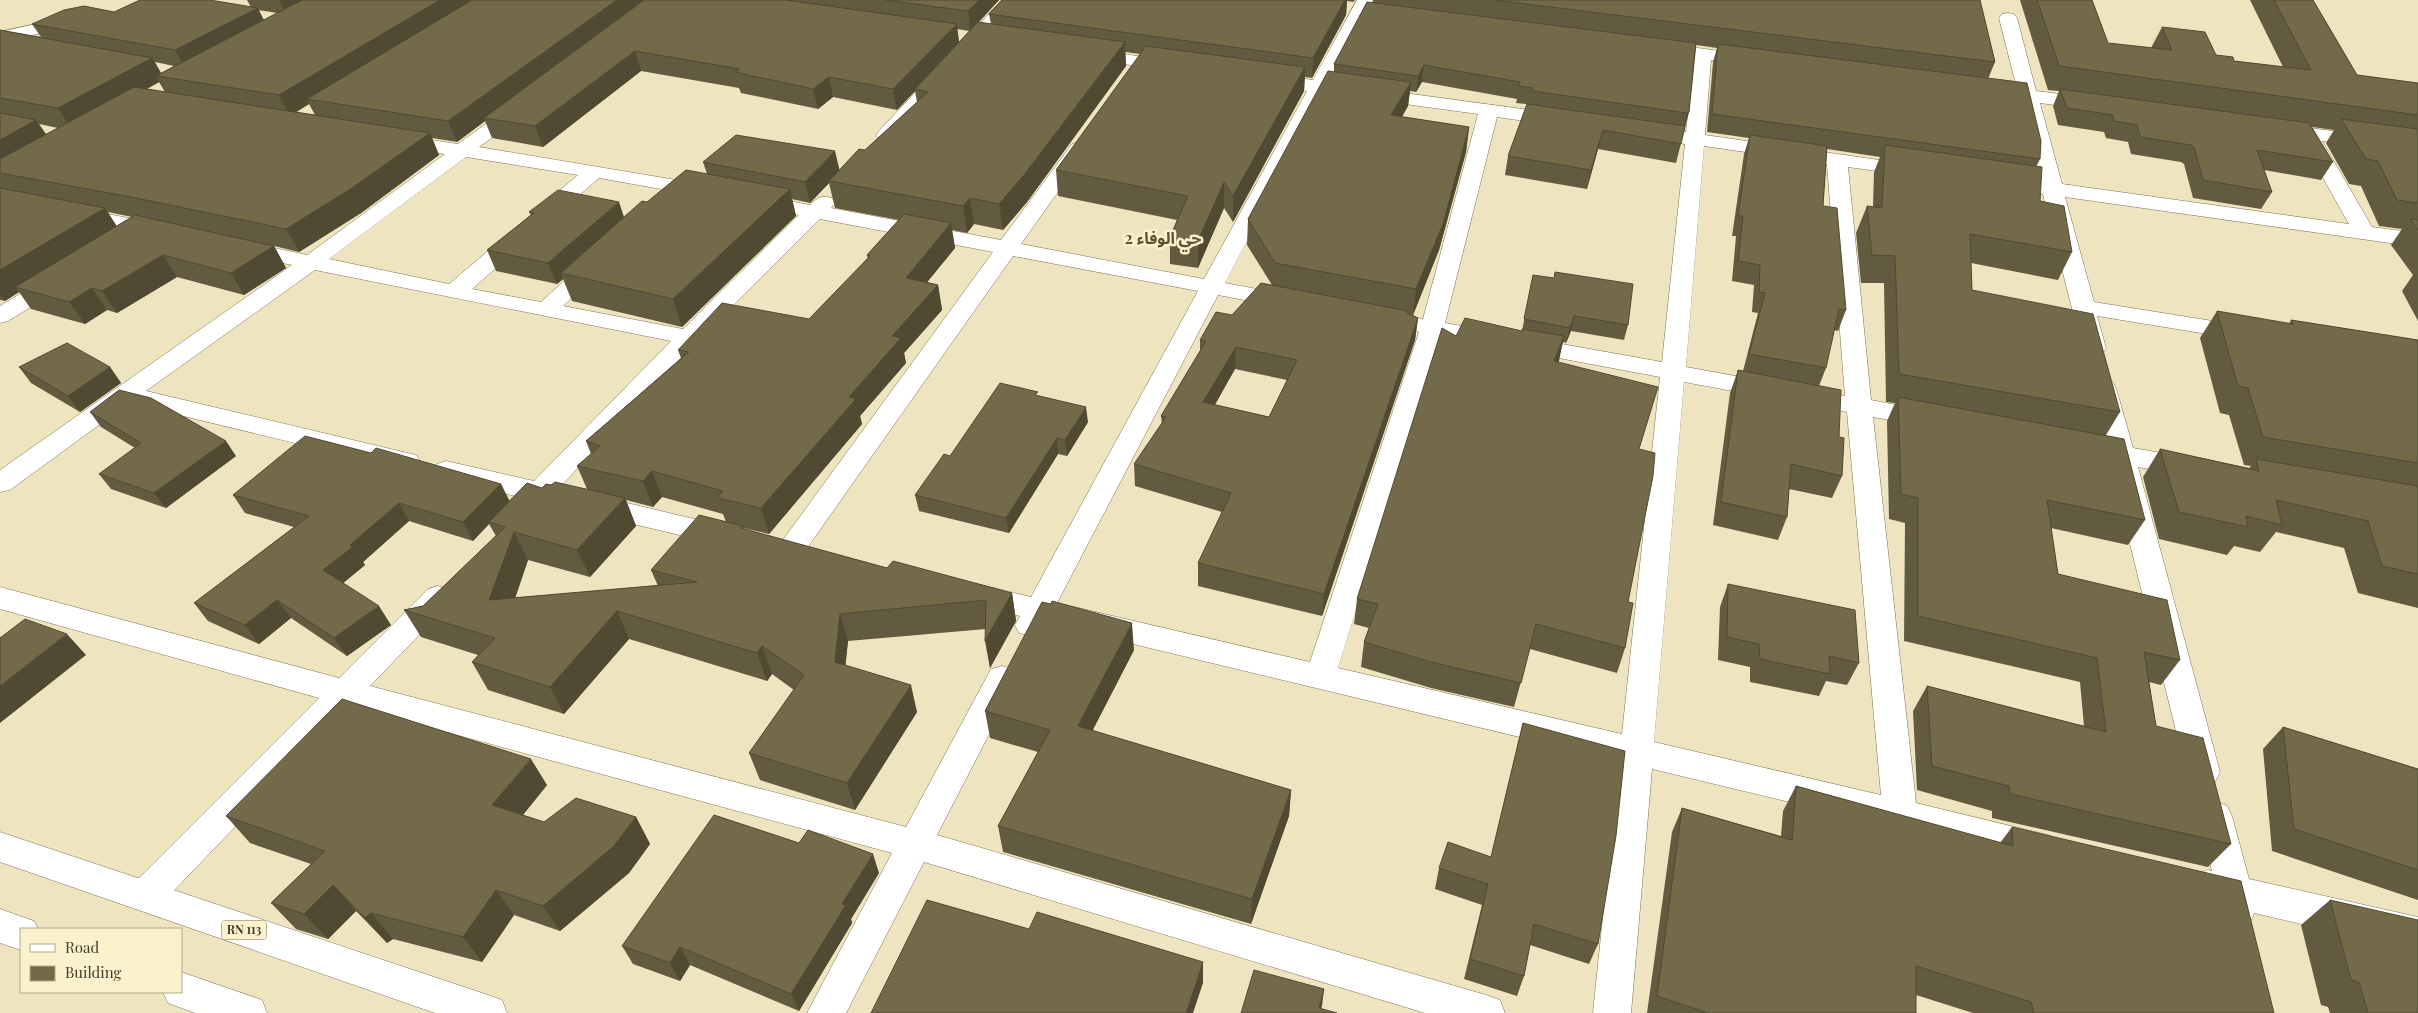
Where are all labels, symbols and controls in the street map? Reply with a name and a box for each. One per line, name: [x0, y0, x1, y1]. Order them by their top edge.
district label: حي الوفاء 2: [1125, 227, 1201, 252]
road number: RN 113: [222, 920, 266, 940]
legend: [20, 928, 182, 993]
text: Road: [65, 937, 99, 957]
text: Building: [65, 962, 122, 982]

